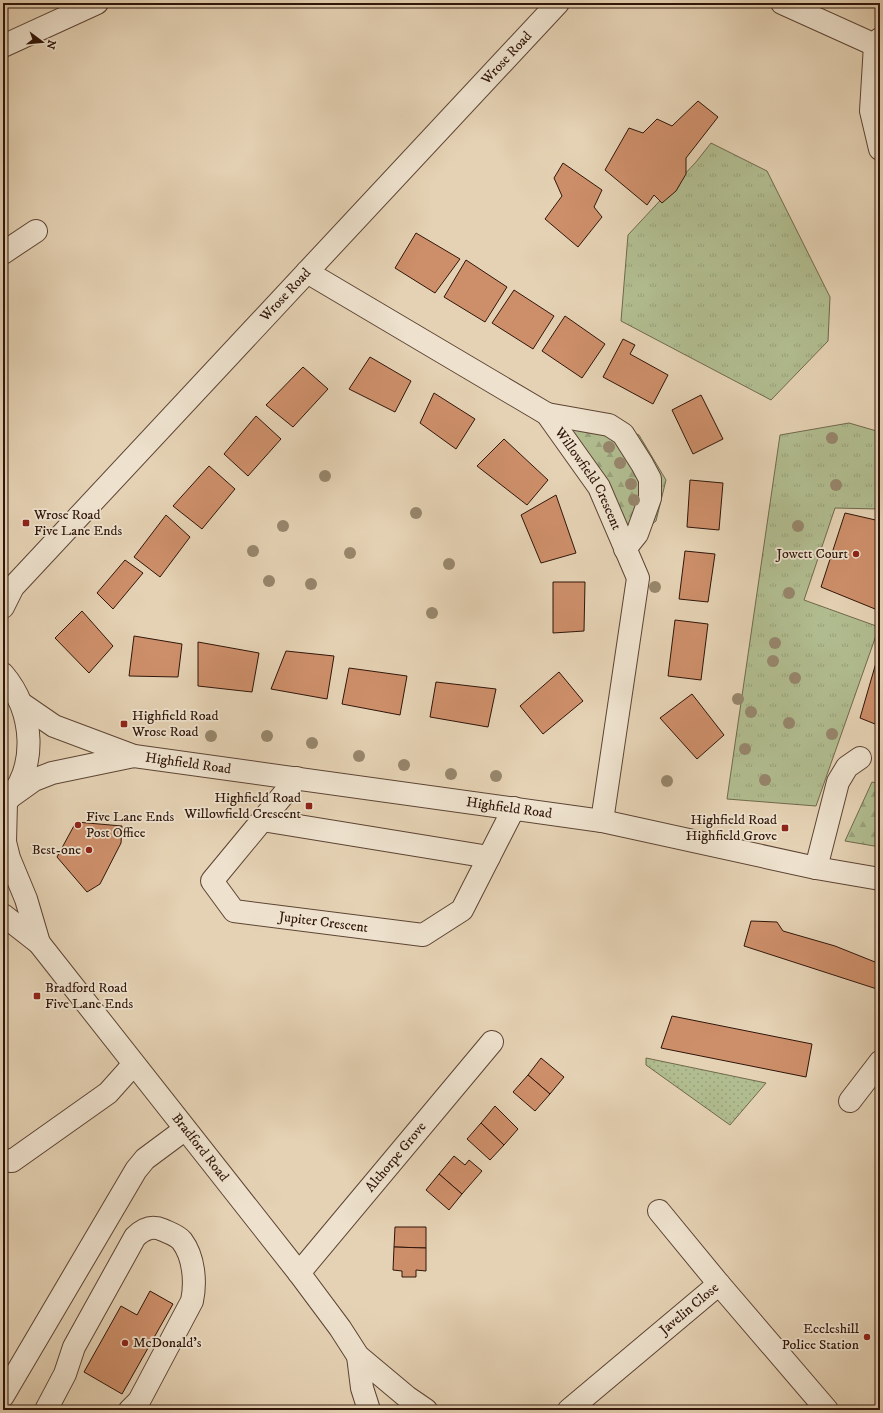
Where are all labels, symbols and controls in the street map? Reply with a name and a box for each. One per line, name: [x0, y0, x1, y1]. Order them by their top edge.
north arrow: [22, 22, 62, 62]
street label: Wrose Road: [477, 27, 536, 89]
text: N: [43, 38, 59, 51]
street label: Wrose Road: [256, 264, 315, 326]
street label: Willowfield Crescent: [550, 423, 626, 533]
place label: Wrose Road Five Lane Ends: [33, 506, 122, 540]
marker: Wrose Road Five Lane Ends: [21, 518, 31, 528]
place label: Jowett Court: [775, 545, 849, 563]
marker: Jowett Court: [851, 549, 861, 559]
place label: Highfield Road Wrose Road: [131, 707, 218, 741]
marker: Highfield Road Wrose Road: [119, 719, 129, 729]
street label: Highfield Road: [144, 749, 232, 778]
place label: Highfield Road Willowfield Crescent: [183, 789, 302, 823]
street label: Highfield Road: [465, 793, 553, 823]
marker: Highfield Road Willowfield Crescent: [304, 801, 314, 811]
place label: Five Lane Ends Post Office: [86, 808, 174, 842]
place label: Highfield Road Highfield Grove: [686, 811, 777, 845]
marker: Five Lane Ends Post Office: [73, 820, 83, 830]
marker: Highfield Road Highfield Grove: [780, 823, 790, 833]
place label: Best-one: [32, 841, 81, 859]
marker: Best-one: [84, 845, 94, 855]
street label: Jupiter Crescent: [276, 908, 370, 937]
place label: Bradford Road Five Lane Ends: [45, 979, 133, 1013]
marker: Bradford Road Five Lane Ends: [32, 991, 42, 1001]
street label: Bradford Road: [168, 1110, 233, 1185]
street label: Althorpe Grove: [361, 1118, 431, 1196]
street label: Javelin Close: [654, 1279, 723, 1340]
place label: Eccleshill Police Station: [782, 1320, 860, 1354]
marker: Eccleshill Police Station: [862, 1332, 872, 1342]
place label: McDonald's: [133, 1334, 202, 1352]
marker: McDonald's: [120, 1338, 130, 1348]

